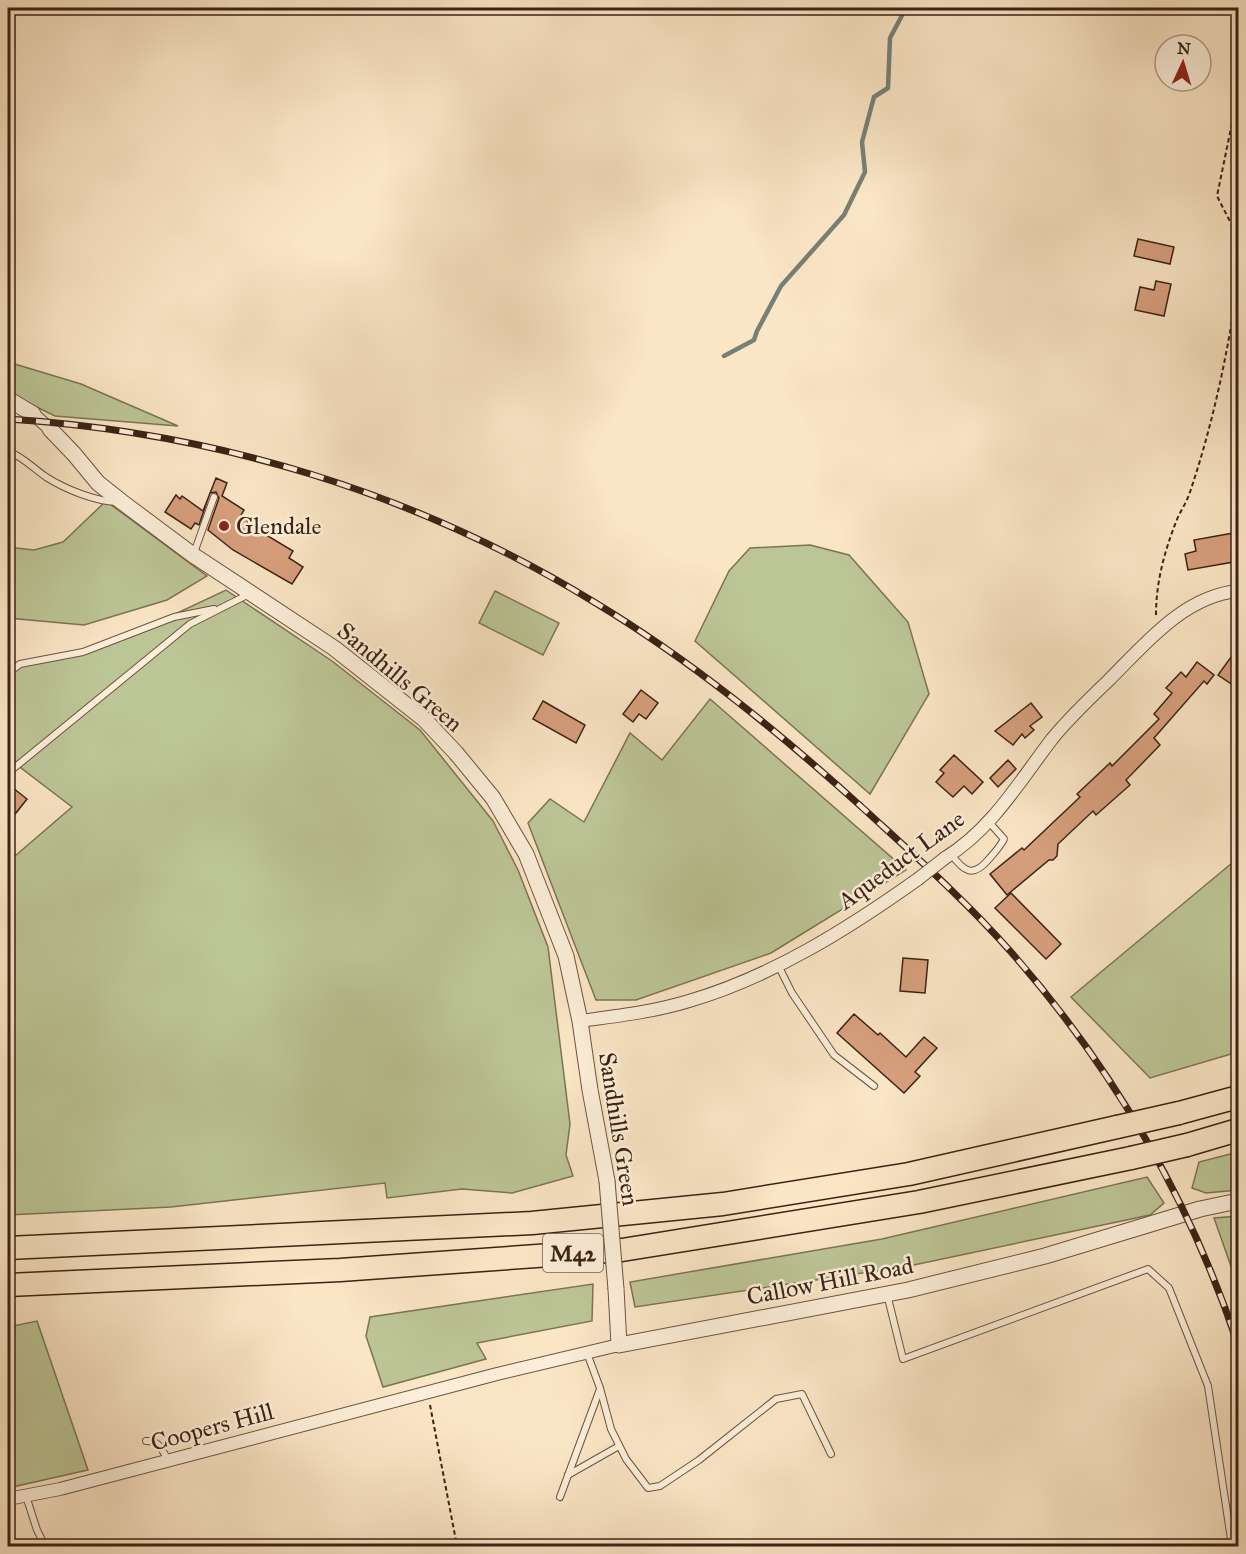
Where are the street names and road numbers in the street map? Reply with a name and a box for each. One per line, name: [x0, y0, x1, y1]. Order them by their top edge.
street label: Sandhills Green: [331, 616, 469, 738]
street label: Aqueduct Lane: [831, 804, 970, 917]
street label: Sandhills Green: [592, 1050, 646, 1208]
road number: M42: [543, 1234, 603, 1272]
street label: Callow Hill Road: [744, 1250, 916, 1312]
street label: Coopers Hill: [147, 1396, 277, 1458]

